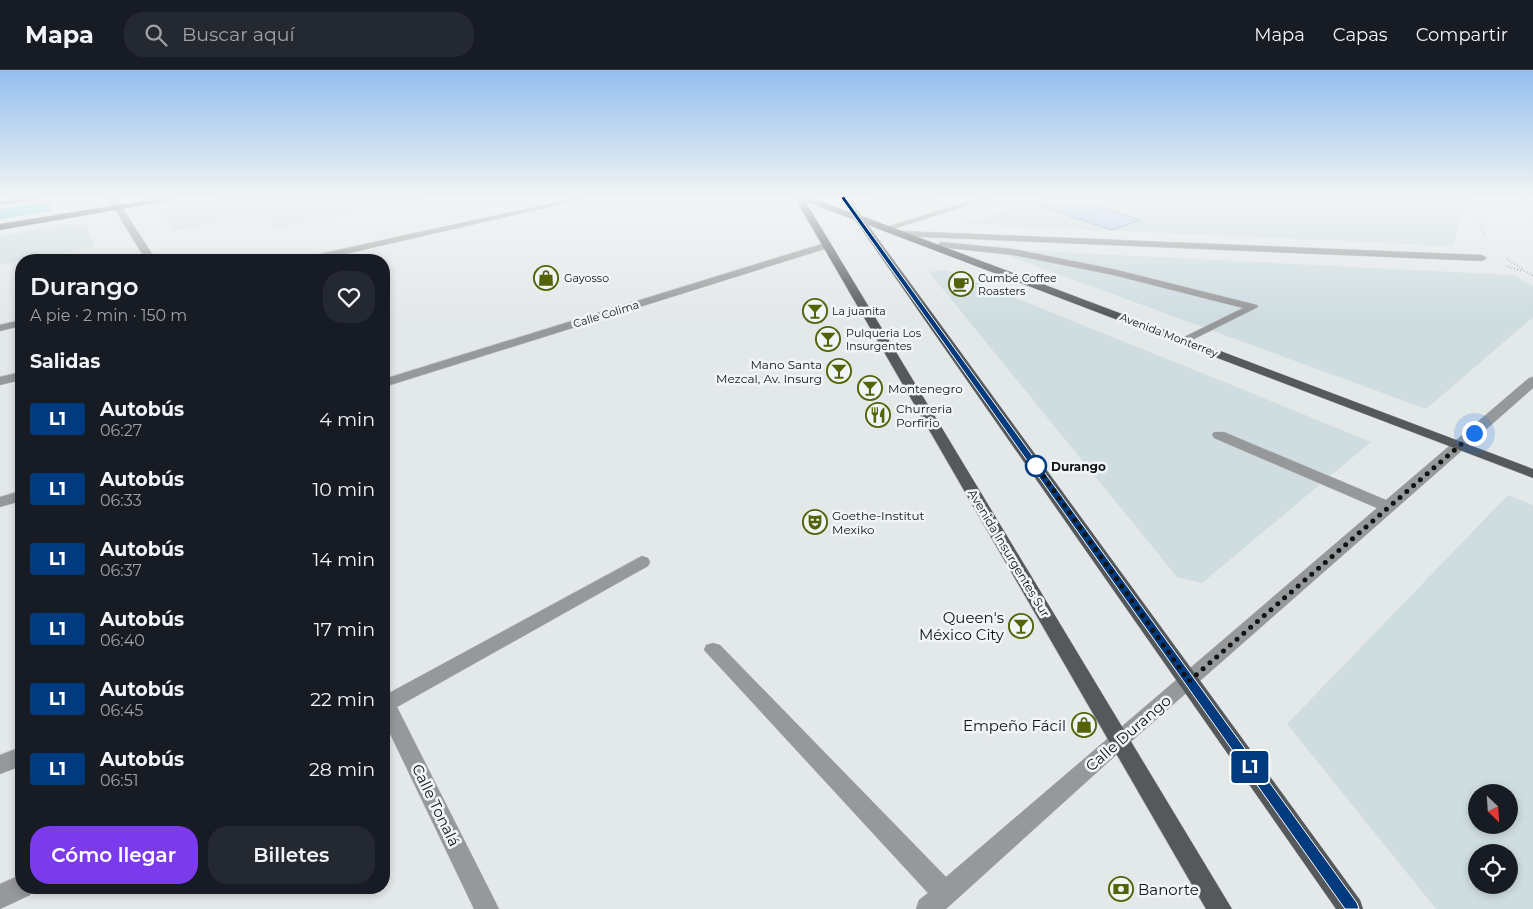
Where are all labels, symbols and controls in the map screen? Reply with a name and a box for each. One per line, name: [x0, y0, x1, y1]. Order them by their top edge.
search box: [124, 12, 474, 57]
text: Mapa: [25, 20, 94, 49]
icon: search: [142, 21, 170, 49]
text: Buscar aquí: [182, 23, 295, 46]
text: Mapa: [1254, 24, 1305, 46]
text: Capas: [1333, 24, 1388, 46]
text: Compartir: [1416, 24, 1508, 46]
shop icon: Gayosso: [533, 265, 559, 291]
button: heart: [323, 271, 375, 323]
place label: Gayosso: [564, 271, 609, 285]
cafe icon: Cumbé Coffee Roasters: [948, 271, 974, 297]
place label: Cumbé Coffee Roasters: [978, 271, 1057, 298]
text: Durango: [30, 272, 138, 301]
street label: Calle Colima: [571, 297, 641, 331]
bar icon: La juanita: [802, 298, 828, 324]
place label: La juanita: [832, 304, 886, 318]
text: A pie · 2 min · 150 m: [30, 306, 187, 325]
street label: Avenida Monterrey: [1118, 310, 1220, 360]
bar icon: Pulqueria Los Insurgentes: [815, 326, 841, 352]
place label: Pulqueria Los Insurgentes: [846, 326, 922, 353]
text: Salidas: [30, 350, 100, 373]
place label: Mano Santa Mezcal, Av. Insurg: [716, 357, 822, 386]
bar icon: Mano Santa Mezcal, Av. Insurg: [826, 358, 852, 384]
bar icon: Montenegro: [857, 375, 883, 401]
place label: Montenegro: [888, 381, 963, 396]
text: Autobús: [100, 398, 184, 421]
place label: Churreria Porfirio: [896, 401, 952, 430]
restaurant icon: Churreria Porfirio: [865, 402, 891, 428]
text: L1: [49, 408, 66, 430]
text: 4 min: [319, 408, 375, 431]
text: 06:27: [100, 421, 142, 440]
your location: [1462, 421, 1487, 446]
marker: Durango: [1025, 455, 1047, 477]
place label: Durango: [1051, 459, 1106, 474]
text: Autobús: [100, 468, 184, 491]
text: L1: [49, 478, 66, 500]
text: 10 min: [312, 478, 375, 501]
street label: Avenida Insurgentes Sur: [965, 486, 1053, 620]
text: 06:33: [100, 491, 142, 510]
place label: Goethe-Institut Mexiko: [832, 508, 925, 537]
theatre icon: Goethe-Institut Mexiko: [802, 509, 828, 535]
text: Autobús: [100, 538, 184, 561]
text: L1: [49, 548, 66, 570]
text: 14 min: [312, 548, 375, 571]
text: 06:37: [100, 561, 142, 580]
text: Autobús: [100, 608, 184, 631]
place label: Queen's México City: [919, 608, 1005, 644]
bar icon: Queen's México City: [1008, 613, 1034, 639]
text: L1: [49, 618, 66, 640]
text: 17 min: [314, 618, 375, 641]
text: 06:40: [100, 631, 145, 650]
text: Autobús: [100, 678, 184, 701]
text: L1: [49, 688, 66, 710]
text: 22 min: [310, 688, 375, 711]
street label: Calle Durango: [1081, 691, 1175, 775]
text: 06:45: [100, 701, 143, 720]
shop icon: Empeño Fácil: [1071, 712, 1097, 738]
place label: Empeño Fácil: [963, 716, 1066, 735]
text: Autobús: [100, 748, 184, 771]
line badge: L1: [1228, 751, 1272, 783]
text: L1: [1241, 756, 1259, 778]
text: L1: [49, 758, 66, 780]
text: 28 min: [309, 758, 375, 781]
street label: Calle Tonalá: [408, 761, 464, 849]
text: 06:51: [100, 771, 139, 790]
north arrow: [1468, 784, 1518, 834]
map controls: [1468, 784, 1518, 894]
button: Cómo llegar: [30, 826, 198, 884]
button: Billetes: [208, 826, 375, 884]
button: locate: [1468, 844, 1518, 894]
bank icon: Banorte: [1108, 876, 1134, 902]
place label: Banorte: [1138, 880, 1199, 899]

